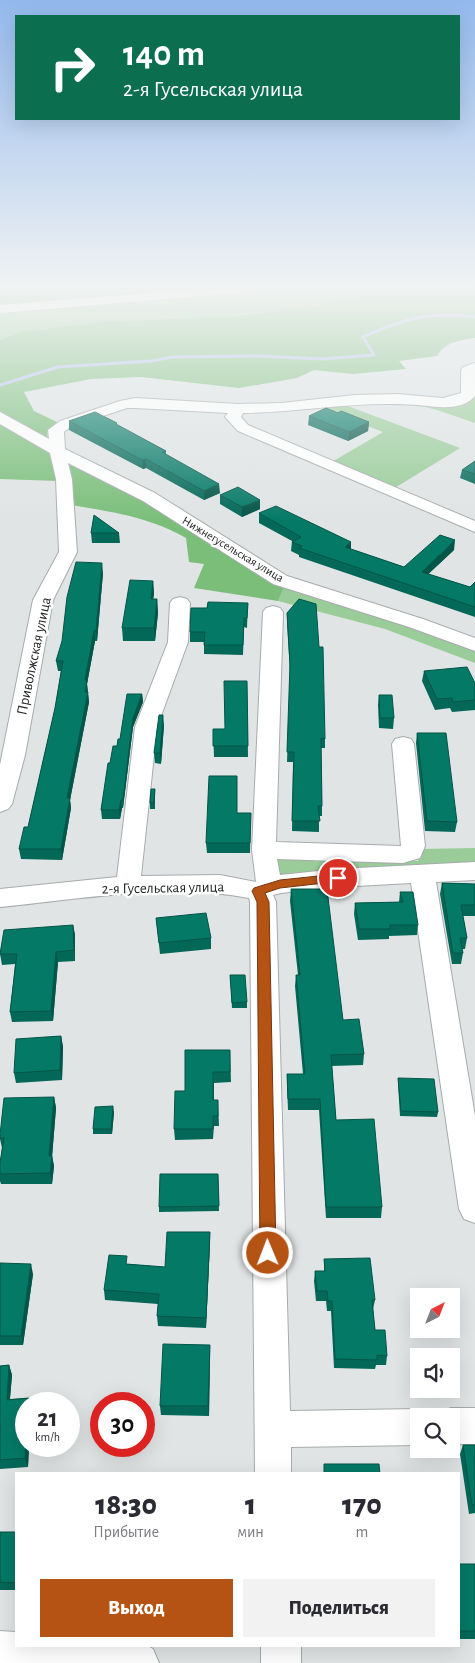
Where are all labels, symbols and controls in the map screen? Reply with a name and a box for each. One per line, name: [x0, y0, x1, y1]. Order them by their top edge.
icon: right: [40, 35, 105, 100]
text: 140 m: [123, 37, 205, 72]
text: 2-я Гусельская улица: [123, 78, 303, 100]
street label: Нижнегусельская улица: [180, 514, 286, 585]
street label: Приволжская улица: [14, 596, 54, 716]
pin: [317, 857, 359, 899]
icon: arrive: [324, 864, 352, 892]
street label: 2-я Гусельская улица: [101, 879, 225, 897]
position arrow: [241, 1226, 293, 1278]
north arrow: [410, 1288, 460, 1338]
map controls: [410, 1288, 460, 1458]
button: sound: [410, 1348, 460, 1398]
speed limit sign: 30: [90, 1392, 155, 1457]
text: 21: [37, 1406, 58, 1431]
button: search: [410, 1408, 460, 1458]
text: km/h: [35, 1431, 60, 1443]
text: 18:30: [95, 1490, 157, 1520]
text: 1: [245, 1490, 256, 1520]
text: 170: [342, 1490, 382, 1520]
text: Прибытие: [93, 1524, 159, 1540]
text: мин: [237, 1524, 264, 1540]
text: m: [356, 1524, 368, 1540]
button: Выход: [40, 1579, 233, 1637]
button: Поделиться: [243, 1579, 435, 1637]

